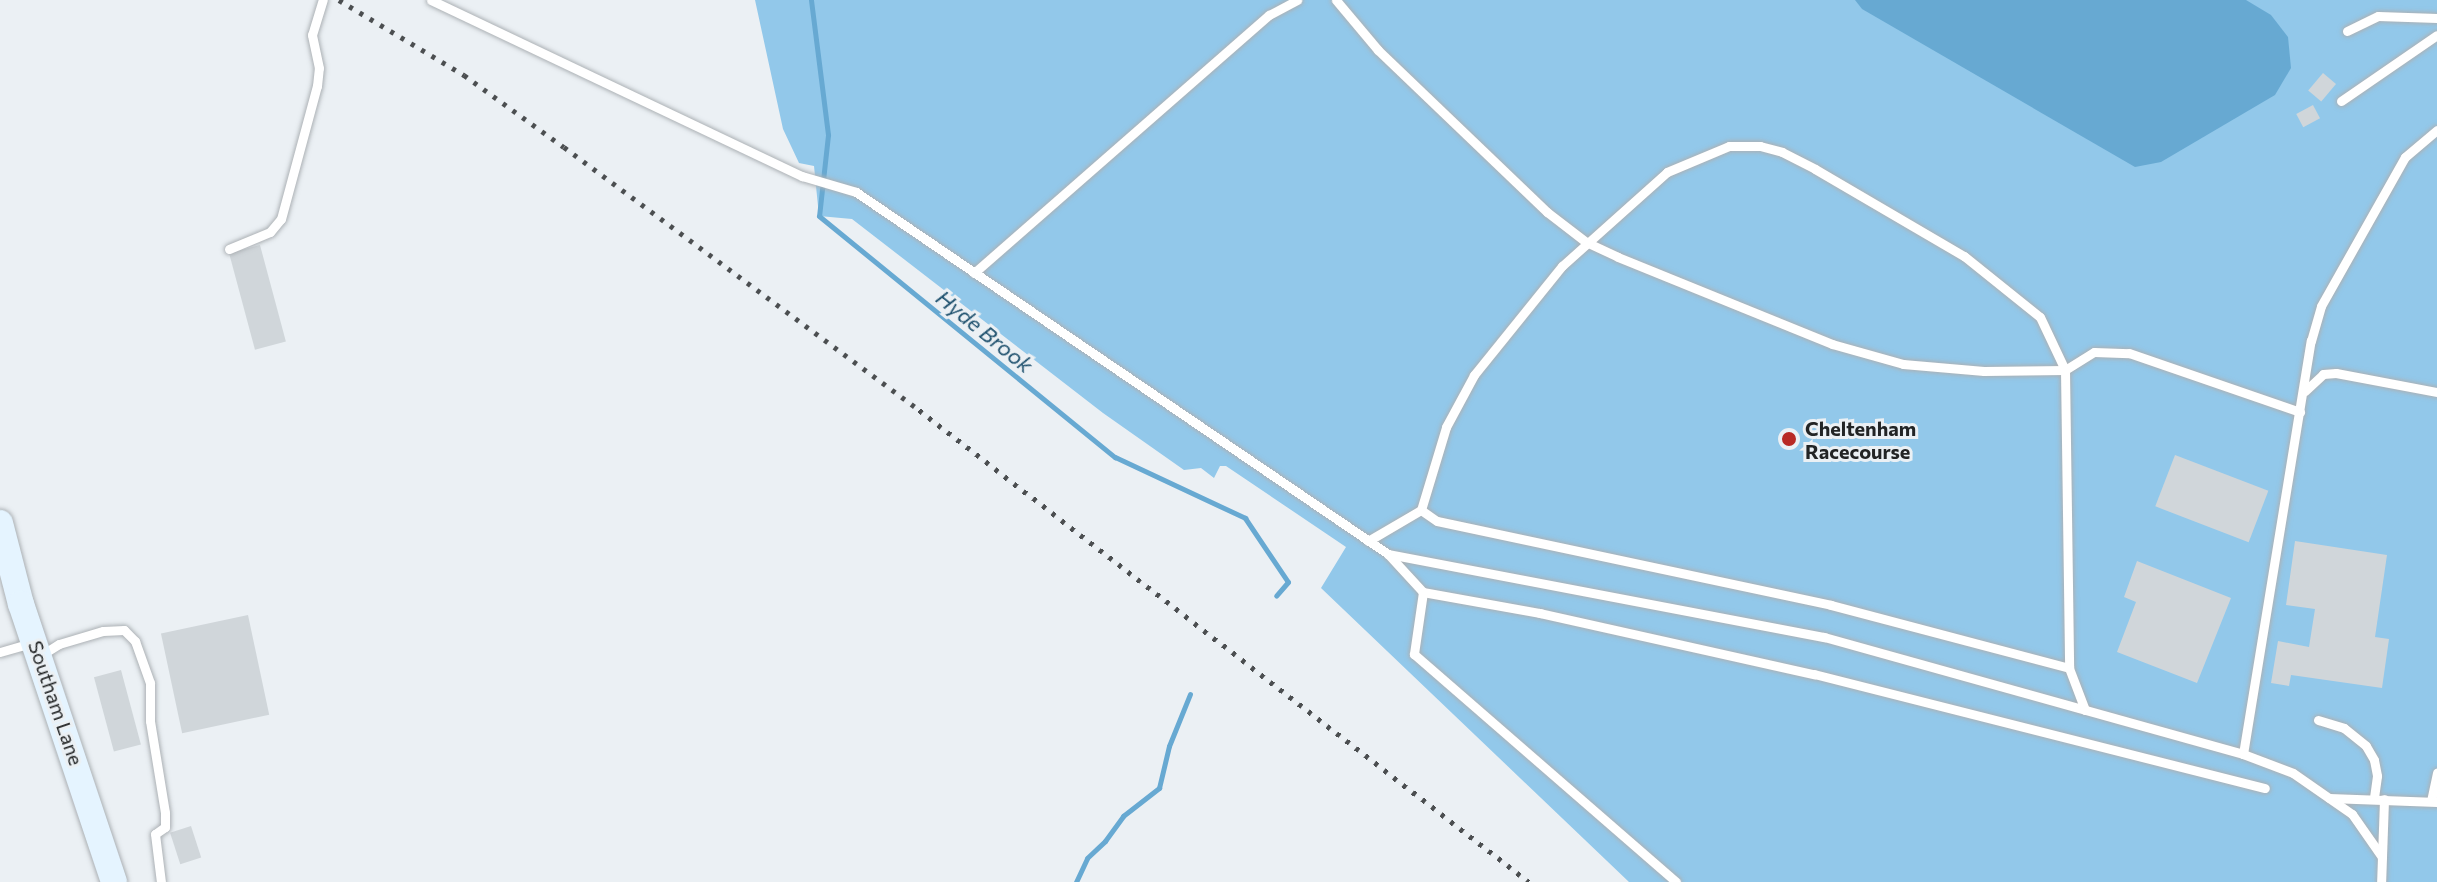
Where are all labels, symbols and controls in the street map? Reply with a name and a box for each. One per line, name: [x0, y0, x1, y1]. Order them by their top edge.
water label: Hyde Brook: [931, 284, 1039, 378]
place label: Cheltenham Racecourse: [1805, 416, 1916, 463]
marker: Cheltenham Racecourse: [1780, 430, 1798, 448]
street label: Southam Lane: [23, 638, 89, 768]

